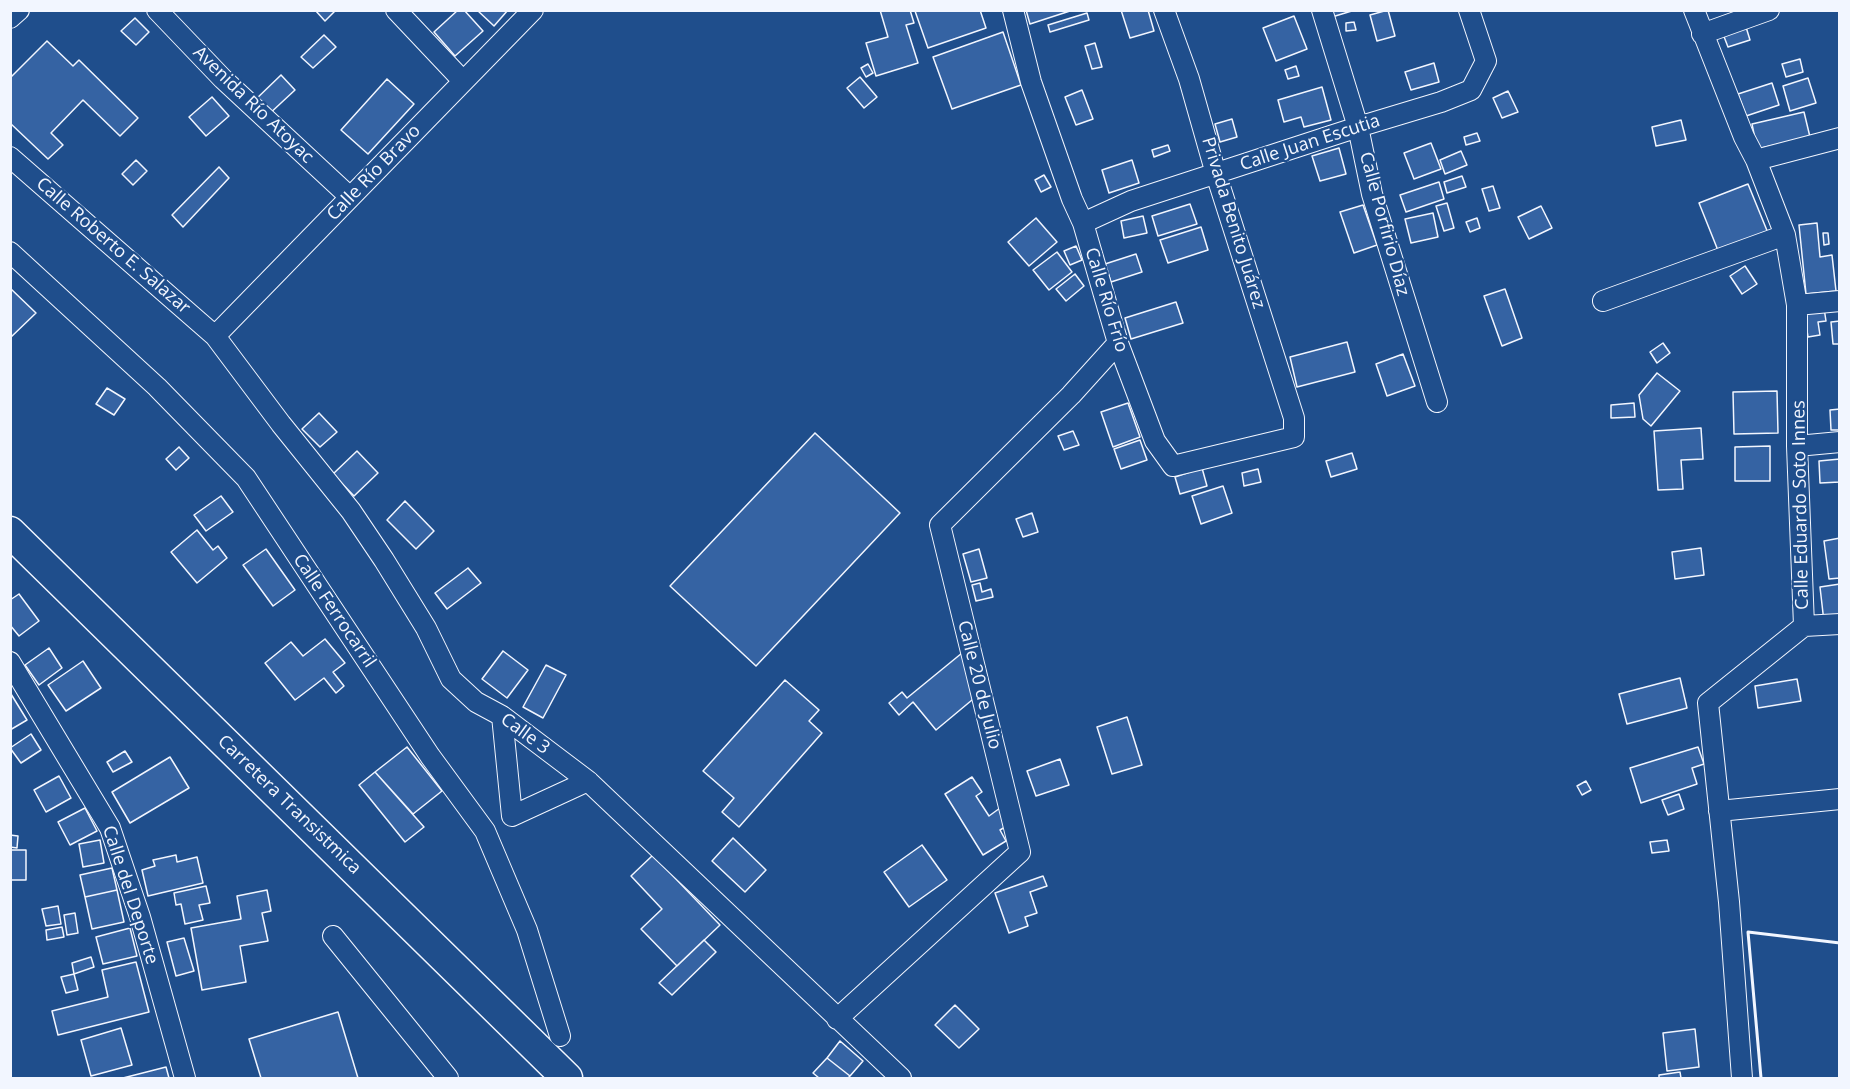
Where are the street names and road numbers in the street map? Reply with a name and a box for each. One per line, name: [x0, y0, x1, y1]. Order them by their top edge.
street label: Avenida Río Atoyac: [188, 42, 318, 168]
street label: Calle Juan Escutia: [1237, 110, 1383, 176]
street label: Calle Río Bravo: [323, 120, 425, 226]
street label: Privada Benito Juárez: [1197, 135, 1269, 311]
street label: Calle Porfirio Díaz: [1354, 150, 1414, 298]
street label: Calle Roberto E. Salazar: [32, 173, 194, 319]
street label: Calle Río Frío: [1080, 245, 1132, 355]
street label: Calle Eduardo Soto Innes: [1788, 400, 1814, 610]
street label: Calle Ferrocarril: [288, 550, 380, 672]
street label: Calle 20 de Julio: [953, 618, 1005, 752]
street label: Calle 3: [496, 709, 554, 759]
street label: Carretera Transistmica: [213, 731, 365, 879]
street label: Calle del Deporte: [97, 823, 163, 967]

